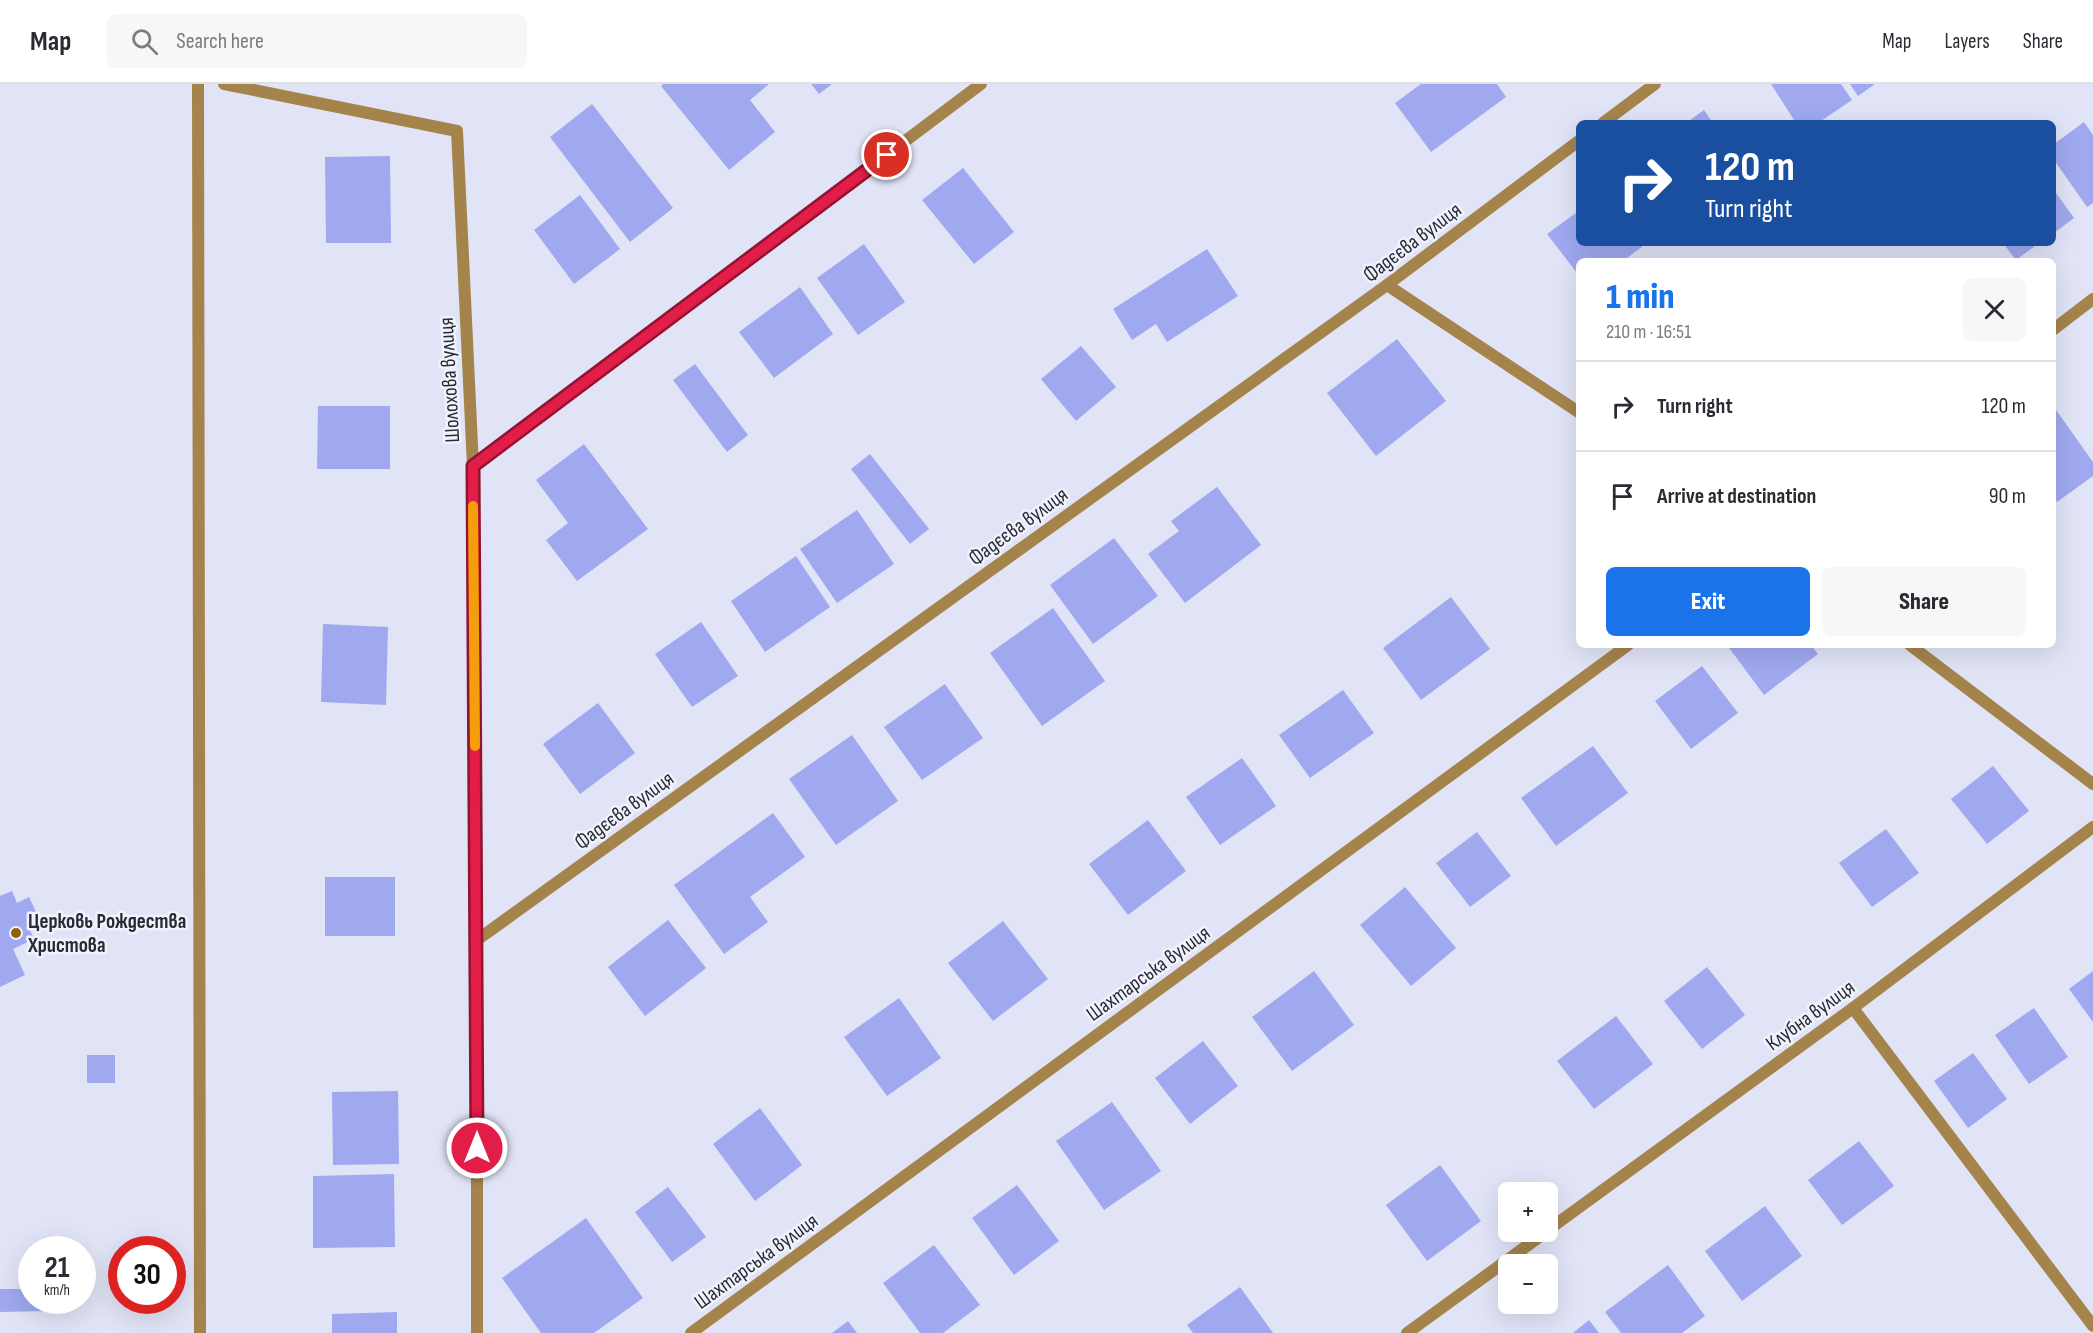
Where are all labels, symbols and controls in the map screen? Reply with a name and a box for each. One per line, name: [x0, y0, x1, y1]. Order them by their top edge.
search box: [107, 14, 527, 68]
text: Map: [30, 25, 71, 58]
icon: search: [128, 25, 161, 58]
text: Search here: [176, 28, 264, 55]
text: Map: [1882, 29, 1911, 54]
text: Layers: [1944, 29, 1990, 54]
text: Share: [2023, 29, 2063, 54]
pin: [861, 129, 912, 180]
icon: arrive: [870, 138, 903, 171]
text: 120 m: [1705, 142, 1795, 193]
icon: right: [1606, 144, 1684, 222]
text: Turn right: [1705, 193, 1792, 225]
street label: Фадєєва вулиця: [1358, 197, 1466, 287]
text: 1 min: [1606, 276, 1674, 319]
button: close: [1963, 278, 2026, 341]
street label: Шолохова вулиця: [434, 317, 465, 443]
text: 210 m · 16:51: [1606, 320, 1691, 344]
icon: right: [1606, 390, 1639, 423]
text: Turn right: [1657, 393, 1733, 420]
text: 120 m: [1982, 393, 2026, 420]
icon: arrive: [1606, 480, 1639, 513]
street label: Фадєєва вулиця: [964, 482, 1073, 571]
text: Arrive at destination: [1657, 483, 1816, 510]
text: 90 m: [1989, 483, 2026, 510]
button: Exit: [1606, 567, 1810, 636]
button: Share: [1822, 567, 2026, 636]
street label: Фадєєва вулиця: [570, 766, 679, 855]
place label: Церковь Рождества Христова: [27, 909, 186, 958]
street label: Шахтарська вулиця: [1082, 920, 1215, 1027]
marker: Церковь Рождества Христова: [9, 926, 23, 940]
street label: Клубна вулиця: [1761, 975, 1860, 1056]
position arrow: [445, 1116, 509, 1180]
map controls: [1498, 1182, 1558, 1314]
button: +: [1498, 1182, 1558, 1242]
street label: Шахтарська вулиця: [690, 1208, 823, 1315]
speed limit sign: 30: [108, 1236, 186, 1314]
text: 21: [45, 1250, 69, 1286]
button: −: [1498, 1254, 1558, 1314]
text: km/h: [44, 1281, 70, 1300]

